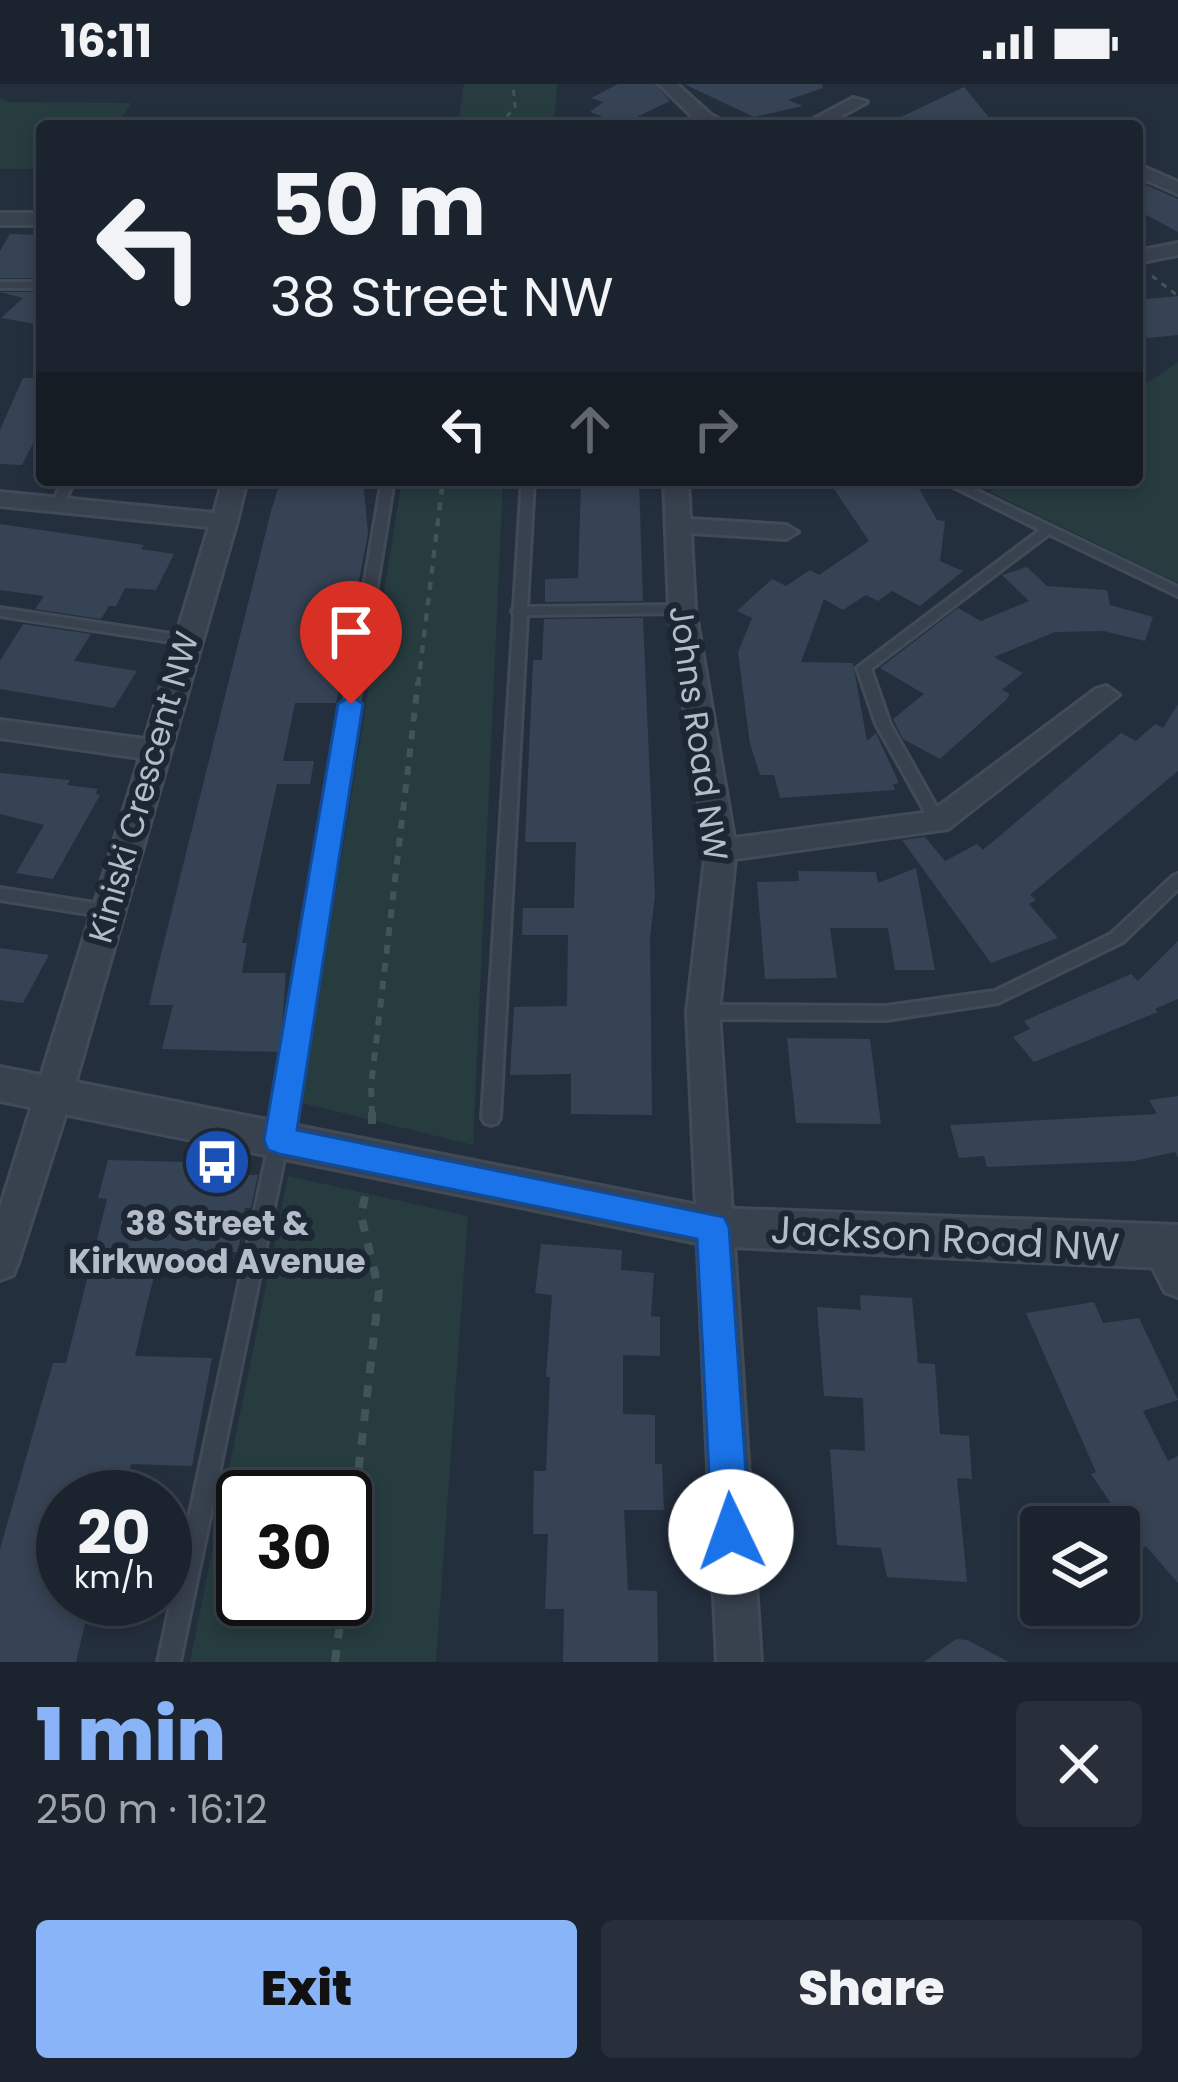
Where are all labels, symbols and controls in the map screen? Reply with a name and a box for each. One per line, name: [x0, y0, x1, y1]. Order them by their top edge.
text: 16:11: [60, 10, 152, 73]
text: 50 m: [270, 147, 486, 264]
icon: left: [72, 168, 228, 324]
text: 38 Street NW: [270, 259, 614, 335]
icon: left: [431, 396, 497, 462]
icon: ahead: [557, 396, 623, 462]
icon: right: [683, 396, 749, 462]
pin: [300, 581, 402, 704]
icon: arrive: [318, 599, 384, 665]
street label: Johns Road NW: [657, 603, 740, 864]
street label: Kiniski Crescent NW: [77, 626, 210, 948]
bus stop icon: 38 Street & Kirkwood Avenue: [182, 1127, 252, 1197]
place label: 38 Street & Kirkwood Avenue: [68, 1200, 366, 1285]
street label: Jackson Road NW: [769, 1202, 1121, 1275]
position arrow: [668, 1469, 794, 1595]
speed limit sign: 30: [216, 1470, 372, 1626]
text: 20: [77, 1491, 151, 1575]
map controls: [1020, 1506, 1140, 1626]
button: layers: [1020, 1506, 1140, 1626]
text: km/h: [74, 1556, 154, 1599]
text: 1 min: [36, 1684, 226, 1785]
button: close: [1016, 1701, 1142, 1827]
text: 250 m · 16:12: [36, 1782, 268, 1837]
button: Exit: [36, 1920, 577, 2058]
button: Share: [601, 1920, 1142, 2058]

